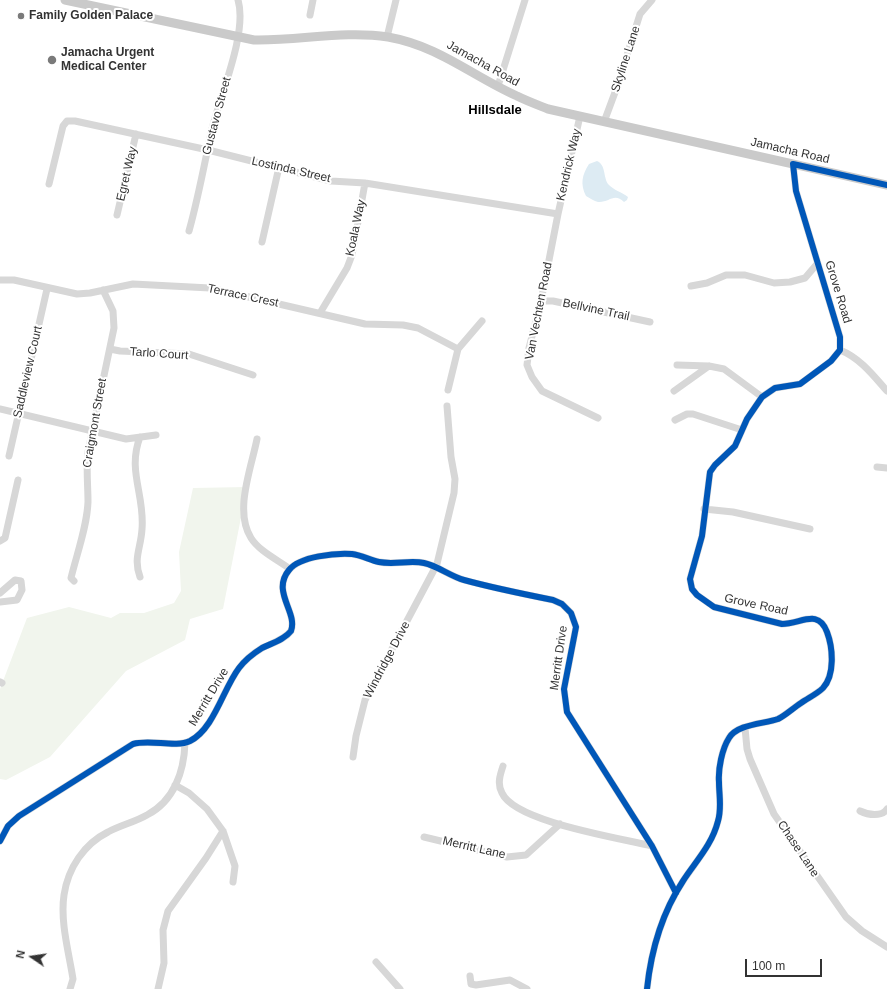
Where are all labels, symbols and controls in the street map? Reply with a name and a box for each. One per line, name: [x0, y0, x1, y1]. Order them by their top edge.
place label: Family Golden Palace: [29, 9, 153, 23]
marker: Family Golden Palace: [16, 11, 26, 21]
street label: Skyline Lane: [609, 24, 643, 94]
street label: Jamacha Road: [444, 38, 522, 90]
place label: Jamacha Urgent Medical Center: [61, 46, 154, 74]
marker: Jamacha Urgent Medical Center: [46, 54, 58, 66]
street label: Gustavo Street: [200, 75, 234, 157]
district label: Hillsdale: [468, 102, 522, 118]
street label: Kendrick Way: [554, 128, 584, 202]
street label: Jamacha Road: [749, 135, 831, 167]
street label: Egret Way: [114, 145, 140, 203]
street label: Lostinda Street: [250, 154, 332, 186]
street label: Koala Way: [343, 198, 369, 258]
street label: Grove Road: [822, 259, 854, 325]
street label: Van Vechten Road: [522, 261, 556, 361]
street label: Terrace Crest: [206, 281, 280, 311]
street label: Bellvine Trail: [561, 296, 631, 324]
street label: Saddleview Court: [10, 325, 46, 419]
street label: Tarlo Court: [129, 345, 189, 363]
street label: Craigmont Street: [80, 377, 110, 469]
street label: Grove Road: [723, 591, 789, 619]
street label: Windridge Drive: [361, 619, 413, 701]
street label: Merritt Drive: [547, 625, 571, 691]
street label: Merritt Drive: [186, 665, 232, 729]
street label: Chase Lane: [774, 818, 822, 880]
street label: Merritt Lane: [441, 834, 507, 862]
north arrow: [12, 937, 52, 977]
text: N: [14, 949, 27, 960]
scale bar: [747, 951, 824, 977]
text: 100 m: [752, 959, 785, 973]

